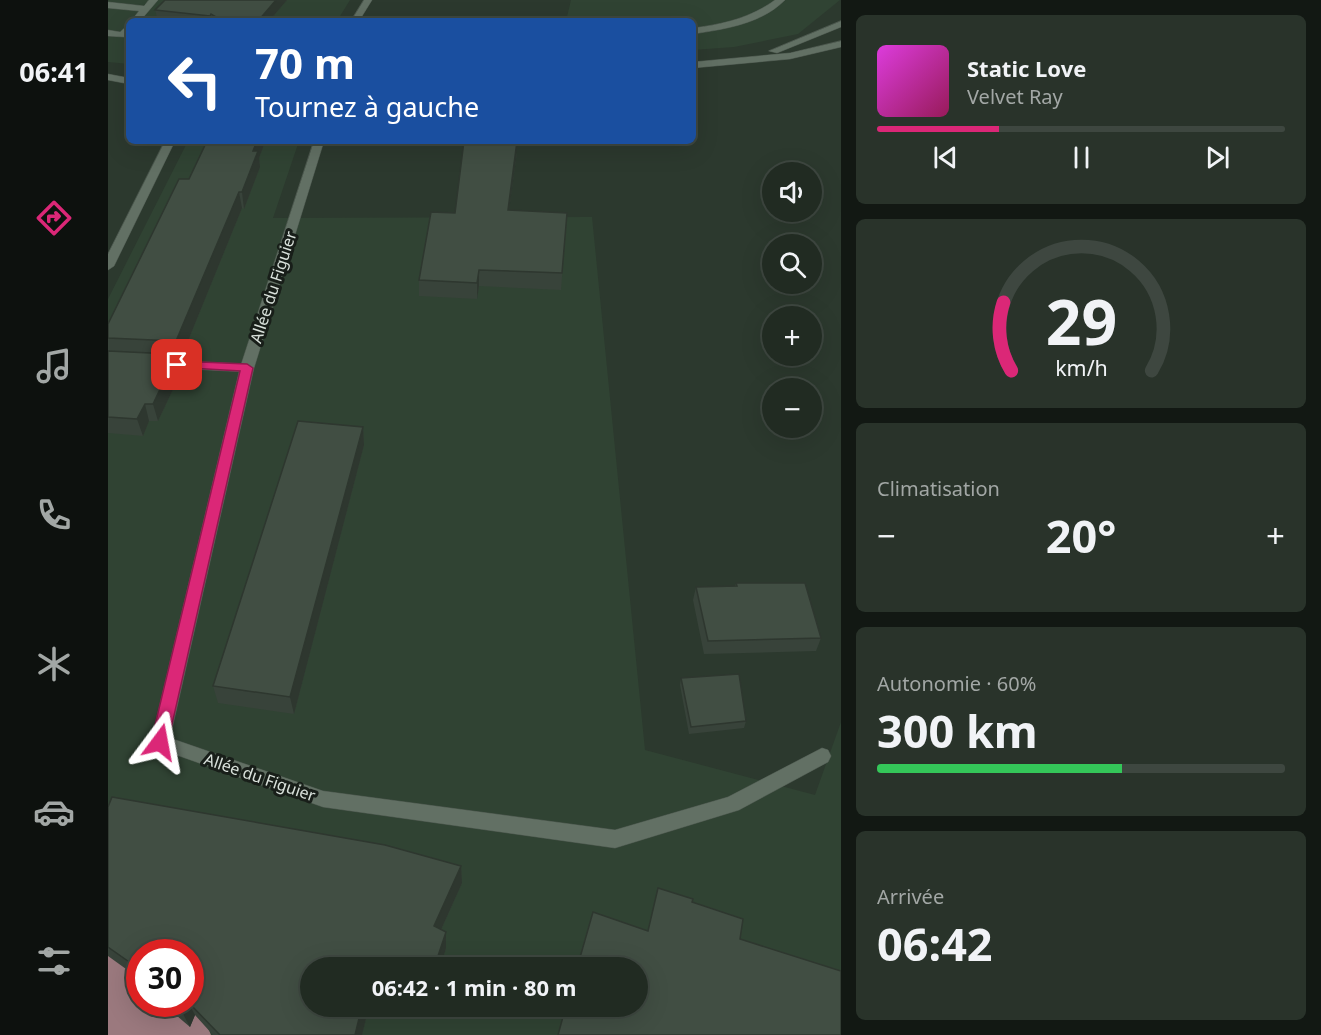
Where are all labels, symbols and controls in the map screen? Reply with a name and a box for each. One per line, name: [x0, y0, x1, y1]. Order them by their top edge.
text: 70 m: [255, 34, 355, 91]
icon: left: [156, 42, 234, 120]
text: 06:41: [19, 53, 89, 90]
text: Static Love: [967, 53, 1086, 83]
text: Velvet Ray: [967, 83, 1063, 110]
text: Tournez à gauche: [255, 88, 479, 125]
icon: previous: [929, 141, 962, 174]
icon: pause: [1065, 141, 1098, 174]
icon: next: [1201, 141, 1234, 174]
map controls: [762, 162, 822, 438]
button: sound: [762, 162, 822, 222]
icon: directions: [33, 197, 75, 239]
street label: Allée du Figuier: [245, 228, 302, 346]
button: search: [762, 234, 822, 294]
text: 29: [1045, 278, 1117, 363]
button: +: [762, 306, 822, 366]
pin: [151, 339, 202, 390]
icon: music: [33, 345, 75, 387]
icon: arrive: [160, 348, 193, 381]
text: km/h: [1055, 353, 1107, 382]
button: −: [762, 378, 822, 438]
text: Climatisation: [877, 475, 1000, 502]
icon: phone: [33, 494, 75, 536]
text: 20°: [1046, 505, 1116, 566]
text: −: [877, 513, 896, 558]
text: +: [1266, 513, 1285, 558]
icon: climate: [33, 643, 75, 685]
text: Autonomie · 60%: [877, 670, 1036, 697]
text: 300 km: [877, 700, 1038, 761]
position arrow: [128, 710, 192, 774]
street label: Allée du Figuier: [201, 748, 319, 806]
icon: car: [33, 791, 75, 833]
text: Arrivée: [877, 883, 944, 910]
text: 06:42: [877, 913, 993, 974]
speed limit sign: 30: [126, 939, 204, 1017]
icon: filters: [33, 940, 75, 982]
text: 06:42 · 1 min · 80 m: [372, 972, 576, 1002]

